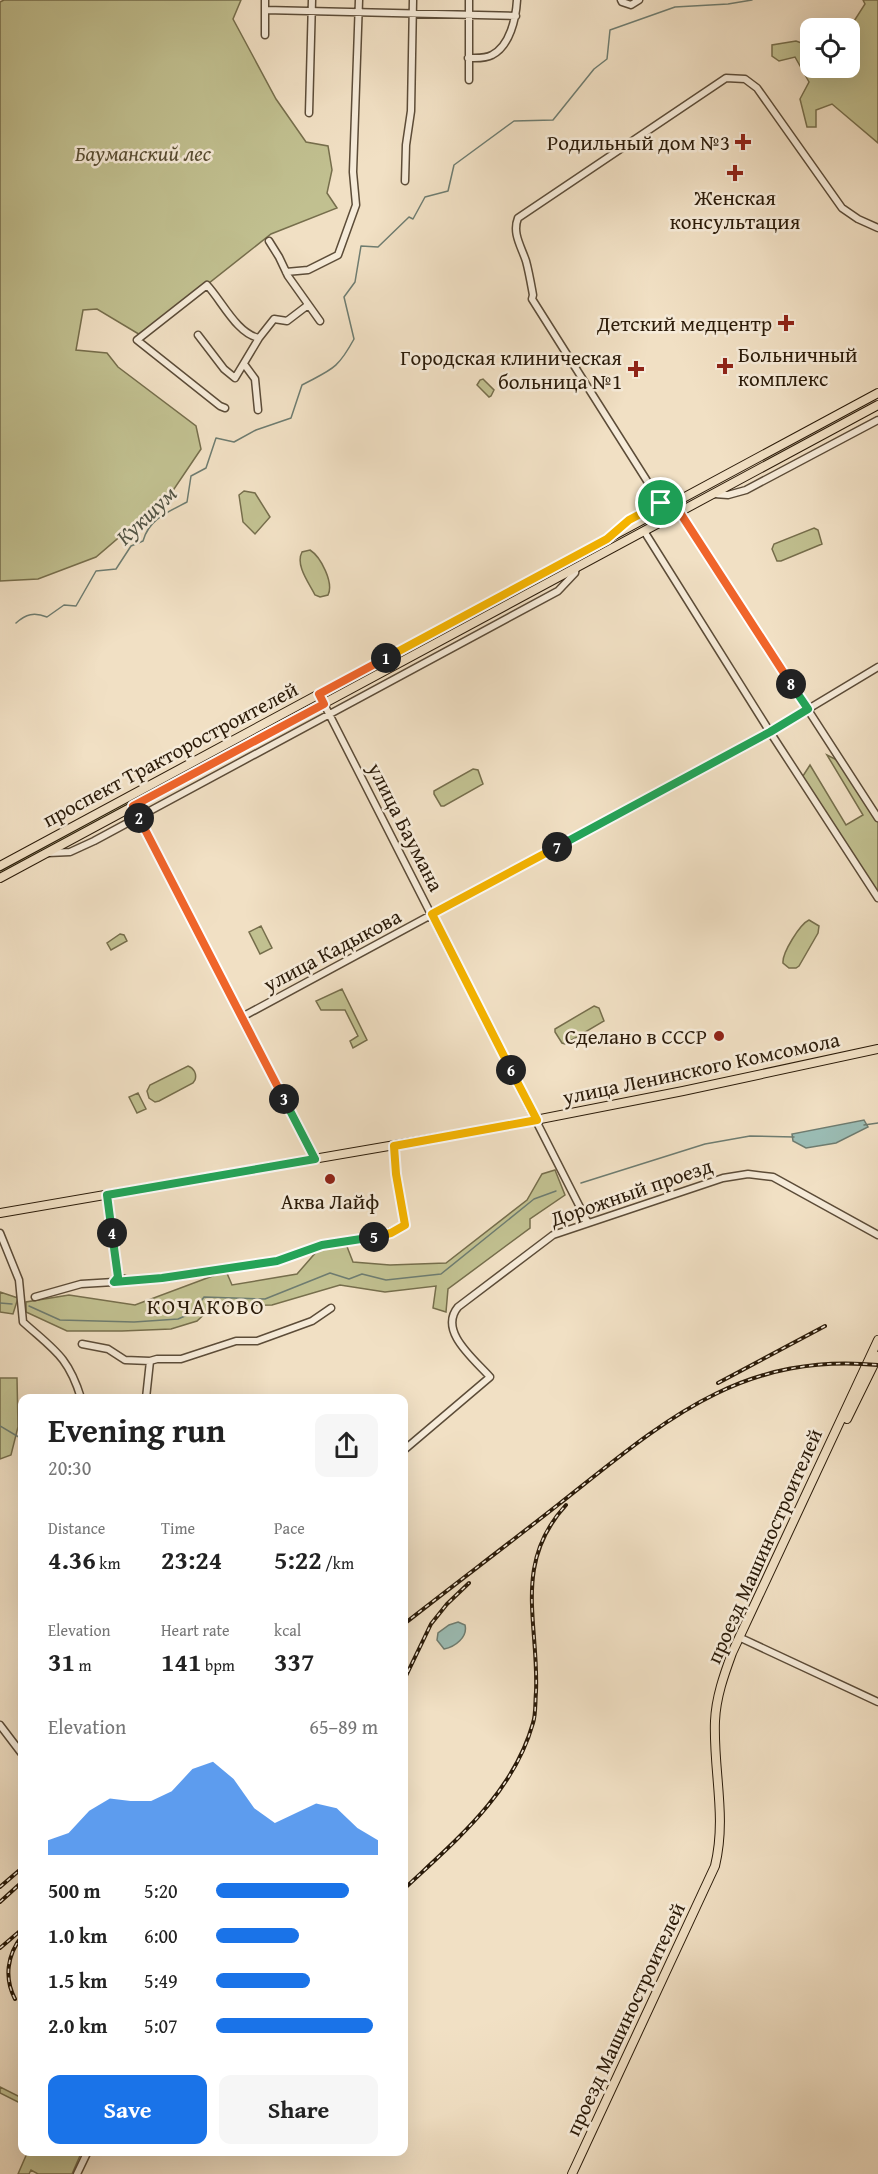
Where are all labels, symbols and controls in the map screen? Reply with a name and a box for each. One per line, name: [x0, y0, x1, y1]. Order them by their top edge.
map controls: [800, 18, 860, 78]
button: locate: [800, 18, 860, 78]
place label: Родильный дом №3: [547, 127, 730, 158]
marker: Родильный дом №3: [734, 133, 752, 151]
park label: Бауманский лес: [75, 138, 212, 169]
marker: Женская консультация: [726, 164, 744, 182]
place label: Женская консультация: [670, 182, 801, 237]
place label: Детский медцентр: [596, 308, 772, 339]
marker: Детский медцентр: [777, 314, 795, 332]
place label: Больничный комплекс: [738, 339, 857, 394]
place label: Городская клиническая больница №1: [400, 342, 622, 397]
marker: Больничный комплекс: [716, 357, 734, 375]
marker: Городская клиническая больница №1: [627, 360, 645, 378]
water label: Кукшум: [108, 477, 184, 552]
pin: [635, 477, 686, 528]
icon: arrive: [644, 486, 677, 519]
pin: 1: [371, 643, 401, 673]
text: 1: [382, 646, 390, 670]
pin: 8: [776, 669, 806, 699]
text: 8: [787, 672, 795, 696]
street label: проспект Тракторостроителей: [37, 673, 303, 835]
street label: улица Баумана: [360, 756, 452, 897]
pin: 2: [124, 803, 154, 833]
text: 2: [135, 806, 143, 830]
pin: 7: [542, 832, 572, 862]
text: 7: [553, 835, 561, 859]
street label: улица Кадыкова: [257, 901, 407, 1000]
place label: Сделано в СССР: [565, 1021, 707, 1052]
street label: улица Ленинского Комсомола: [559, 1023, 842, 1113]
marker: Сделано в СССР: [712, 1029, 726, 1043]
pin: 6: [496, 1055, 526, 1085]
text: 6: [507, 1058, 515, 1082]
pin: 3: [269, 1084, 299, 1114]
text: 3: [280, 1087, 288, 1111]
street label: Дорожный проезд: [545, 1150, 717, 1235]
marker: Аква Лайф: [323, 1172, 337, 1186]
place label: Аква Лайф: [281, 1186, 379, 1217]
pin: 4: [97, 1218, 127, 1248]
text: 4: [108, 1221, 116, 1245]
pin: 5: [359, 1222, 389, 1252]
text: 5: [370, 1225, 378, 1249]
district label: КОЧАКОВО: [147, 1290, 265, 1322]
text: Evening run: [48, 1406, 225, 1454]
button: share: [315, 1414, 378, 1477]
street label: проезд Машиностроителей: [698, 1423, 830, 1669]
text: 20:30: [48, 1453, 91, 1482]
text: Distance: [48, 1516, 105, 1540]
text: Time: [161, 1516, 195, 1540]
text: Pace: [274, 1516, 305, 1540]
text: 4.36: [48, 1540, 96, 1579]
text: 23:24: [161, 1540, 222, 1579]
text: 5:22: [274, 1540, 322, 1579]
text: km: [96, 1551, 120, 1575]
text: /km: [322, 1551, 354, 1575]
text: Elevation: [48, 1618, 111, 1642]
text: Heart rate: [161, 1618, 230, 1642]
text: kcal: [274, 1618, 301, 1642]
text: 31: [48, 1642, 75, 1681]
text: 141: [161, 1642, 201, 1681]
text: 337: [274, 1642, 314, 1681]
text: m: [75, 1653, 92, 1677]
text: bpm: [201, 1653, 235, 1677]
text: Elevation: [48, 1712, 126, 1741]
text: 65–89 m: [309, 1712, 378, 1741]
text: 500 m: [48, 1876, 101, 1905]
text: 5:20: [144, 1876, 178, 1905]
street label: проезд Машиностроителей: [557, 1897, 693, 2141]
text: 1.0 km: [48, 1921, 107, 1950]
text: 6:00: [144, 1921, 178, 1950]
text: 1.5 km: [48, 1966, 107, 1995]
text: 5:49: [144, 1966, 178, 1995]
text: 2.0 km: [48, 2011, 107, 2040]
text: 5:07: [144, 2011, 178, 2040]
button: Save: [48, 2075, 207, 2144]
button: Share: [219, 2075, 378, 2144]

